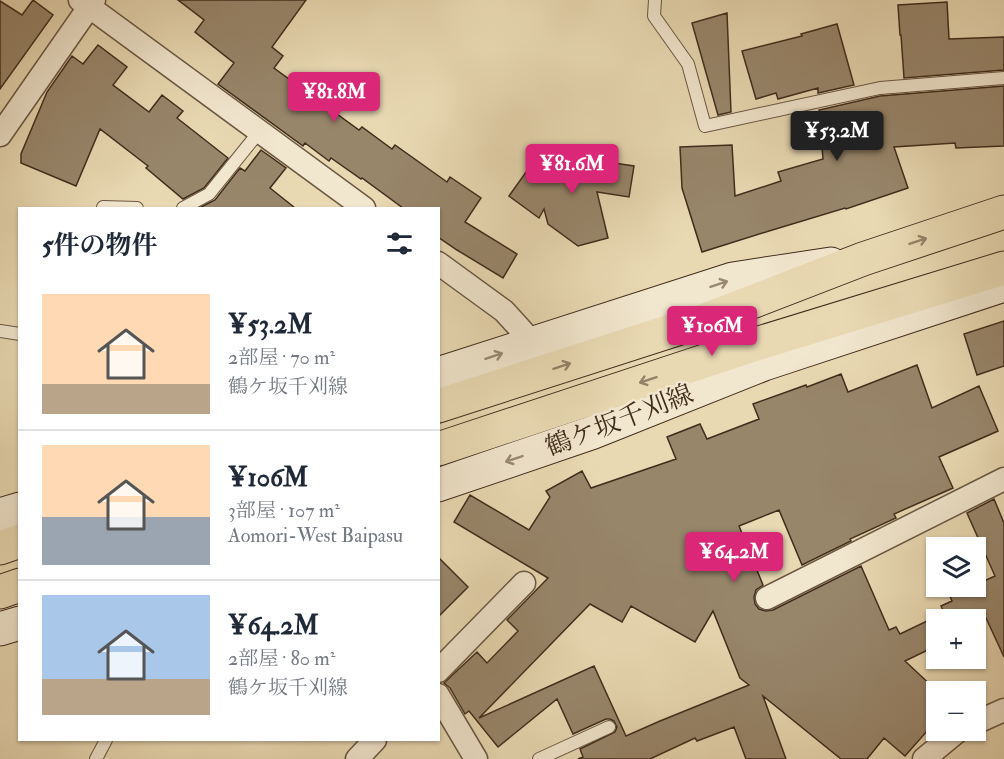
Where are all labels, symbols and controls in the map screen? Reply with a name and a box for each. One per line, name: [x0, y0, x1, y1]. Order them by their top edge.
pin: ¥81.8M: [285, 72, 383, 123]
text: ¥81.8M: [302, 79, 366, 104]
pin: ¥53.2M: [788, 111, 886, 162]
text: ¥53.2M: [805, 118, 869, 143]
pin: ¥81.6M: [523, 144, 621, 195]
text: ¥81.6M: [540, 151, 604, 176]
icon: filters: [383, 227, 416, 260]
text: 5件の物件: [42, 230, 157, 262]
one-way arrow: [908, 234, 927, 245]
one-way arrow: [709, 278, 728, 289]
pin: ¥106M: [670, 306, 754, 357]
text: ¥53.2M: [228, 309, 312, 341]
text: ¥106M: [681, 313, 743, 338]
icon: home: [90, 318, 162, 390]
text: 2部屋 · 70 m²: [228, 345, 335, 370]
one-way arrow: [484, 350, 503, 361]
one-way arrow: [552, 360, 571, 371]
text: 鶴ケ坂千刈線: [228, 374, 348, 399]
one-way arrow: [639, 376, 658, 387]
street label: 鶴ケ坂千刈線: [541, 378, 698, 464]
one-way arrow: [505, 455, 524, 466]
text: ¥106M: [228, 462, 308, 494]
icon: home: [90, 469, 162, 541]
text: 3部屋 · 107 m²: [228, 498, 340, 523]
text: Aomori-West Baipasu: [228, 523, 403, 548]
pin: ¥64.2M: [685, 532, 783, 583]
map controls: [926, 537, 986, 741]
button: layers: [926, 537, 986, 597]
text: ¥64.2M: [699, 539, 769, 564]
button: +: [926, 609, 986, 669]
text: ¥64.2M: [228, 610, 319, 642]
icon: home: [90, 619, 162, 691]
text: 2部屋 · 80 m²: [228, 646, 335, 671]
text: 鶴ケ坂千刈線: [228, 675, 348, 700]
button: −: [926, 681, 986, 741]

